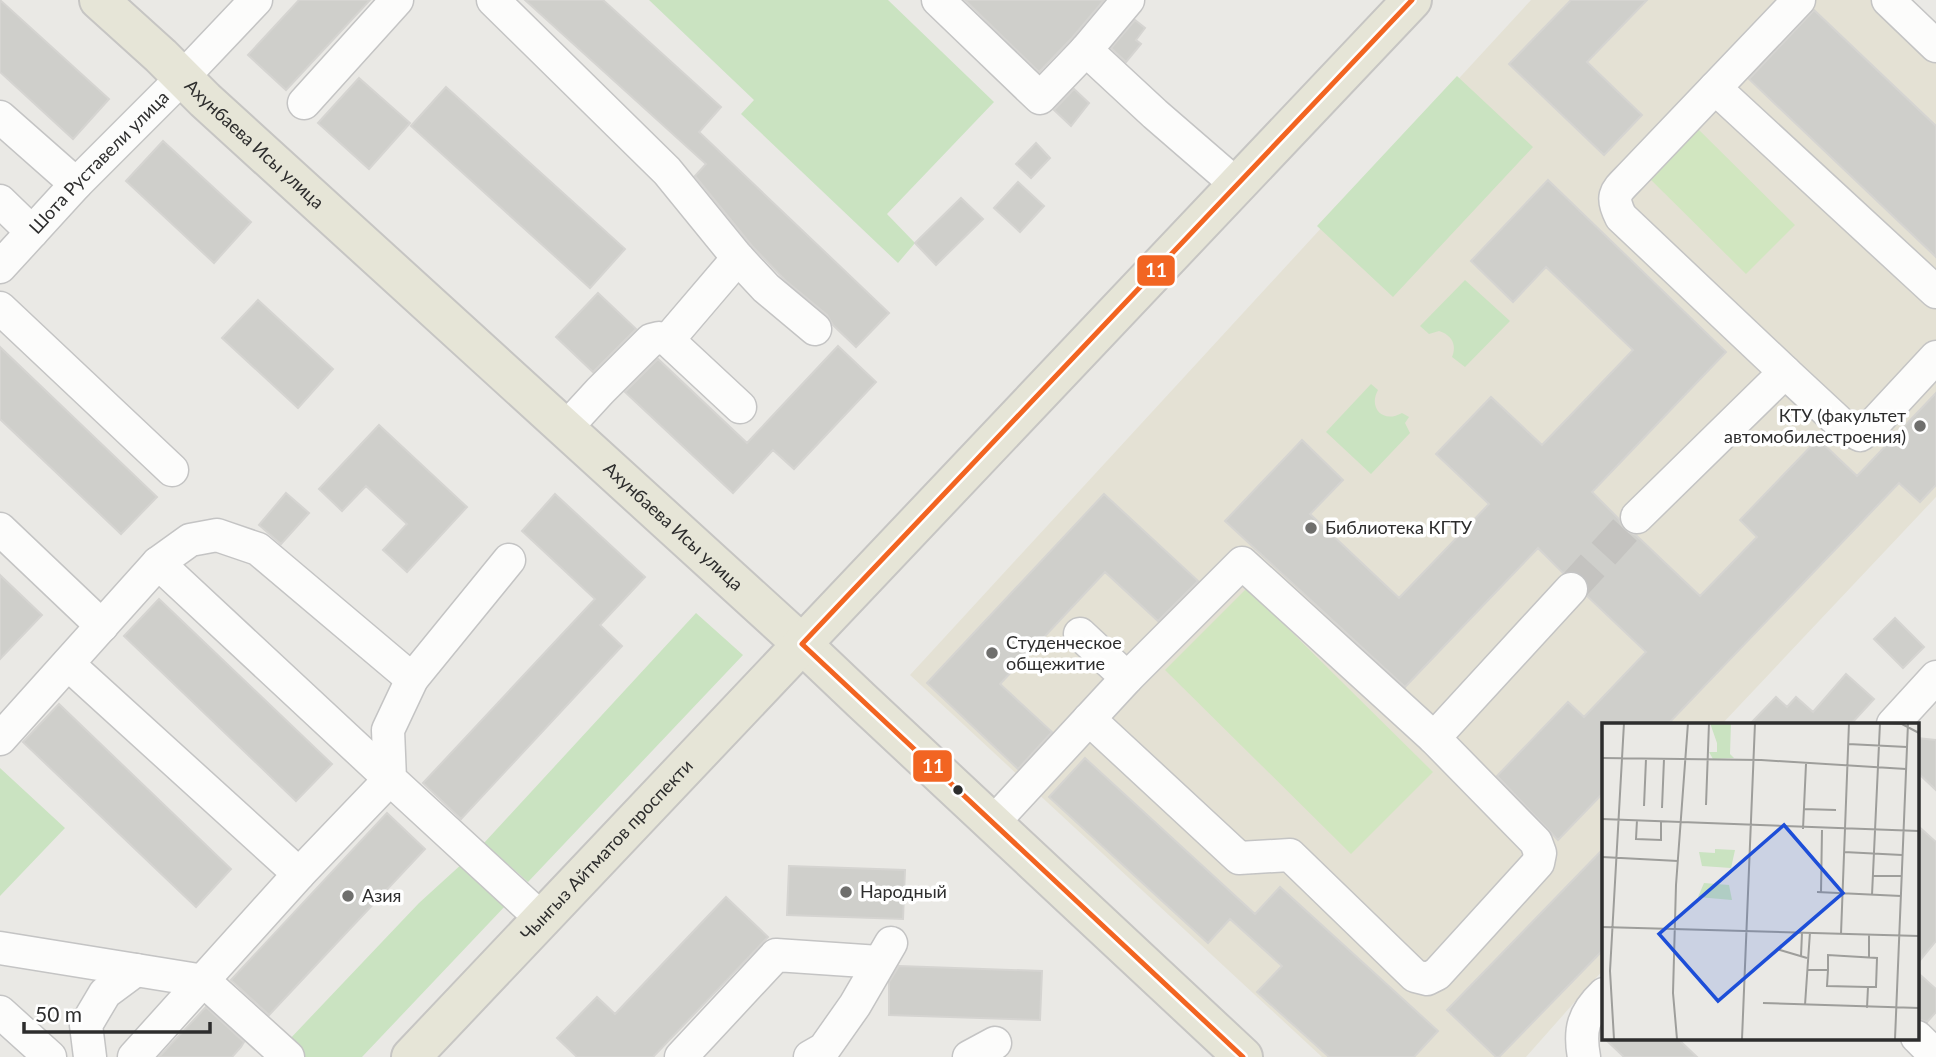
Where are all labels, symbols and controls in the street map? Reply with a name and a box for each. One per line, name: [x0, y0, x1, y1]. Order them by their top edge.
street label: Ахунбаева Исы улица: [181, 74, 329, 213]
street label: Шота Руставели улица: [24, 86, 173, 238]
line badge: 11: [1136, 254, 1176, 287]
text: 11: [1145, 258, 1167, 281]
place label: КТУ (факультет автомобилестроения): [1724, 404, 1906, 447]
marker: КТУ (факультет автомобилестроения): [1912, 418, 1928, 434]
street label: Ахунбаева Исы улица: [599, 457, 748, 595]
place label: Библиотека КГТУ: [1325, 516, 1473, 538]
marker: Библиотека КГТУ: [1303, 520, 1319, 536]
place label: Студенческое общежитие: [1006, 631, 1122, 674]
marker: Студенческое общежитие: [984, 645, 1000, 661]
inset map: [1602, 723, 1918, 1040]
line badge: 11: [912, 749, 953, 783]
street label: Чынгыз Айтматов проспекти: [515, 754, 697, 944]
text: 11: [922, 754, 944, 777]
unlabelled marker: [951, 783, 965, 797]
place label: Народный: [860, 880, 947, 902]
place label: Азия: [362, 884, 401, 906]
marker: Народный: [838, 884, 854, 900]
marker: Азия: [340, 888, 356, 904]
scale bar: [24, 990, 210, 1034]
text: 50 m: [35, 1001, 82, 1026]

